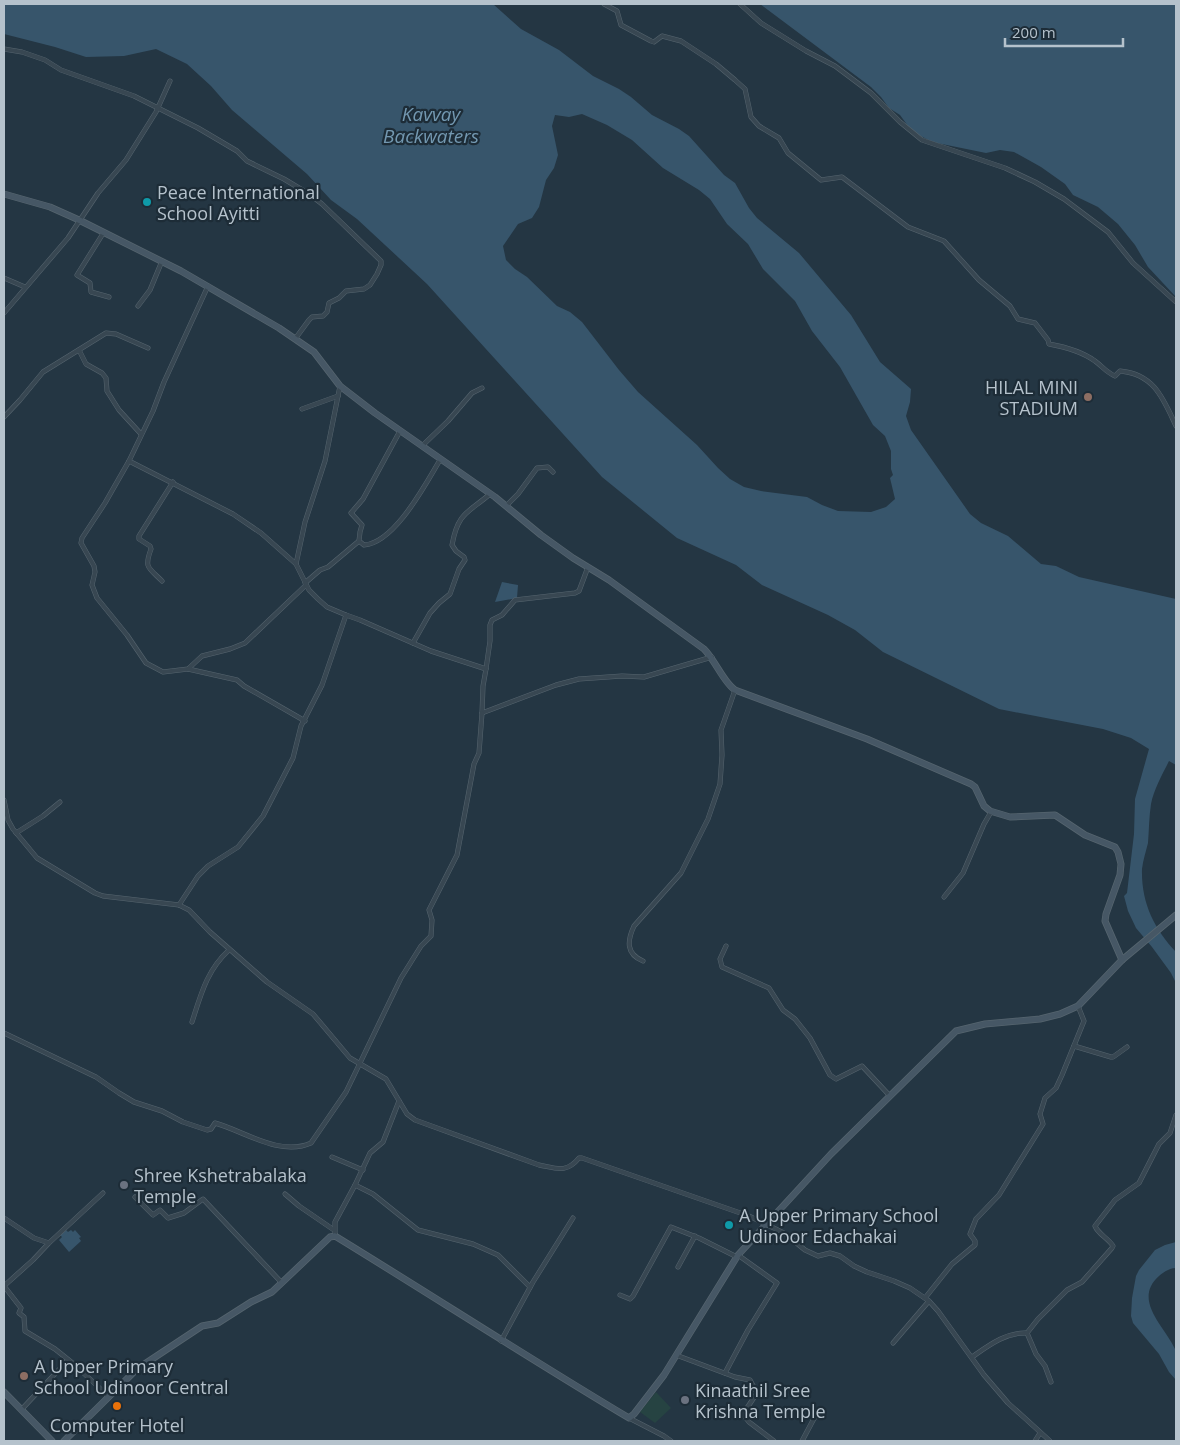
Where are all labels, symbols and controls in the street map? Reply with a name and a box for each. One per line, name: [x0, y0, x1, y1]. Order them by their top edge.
scale bar: [1005, 15, 1122, 47]
text: 200 m: [1012, 22, 1056, 42]
water label: Kavvay Backwaters: [383, 101, 479, 149]
place label: Peace International School Ayitti: [157, 180, 320, 225]
marker: Peace International School Ayitti: [141, 196, 153, 208]
place label: HILAL MINI STADIUM: [985, 375, 1078, 420]
marker: HILAL MINI STADIUM: [1082, 391, 1094, 403]
place label: Shree Kshetrabalaka Temple: [134, 1163, 307, 1208]
marker: Shree Kshetrabalaka Temple: [118, 1179, 130, 1191]
place label: A Upper Primary School Udinoor Edachakai: [739, 1203, 939, 1248]
marker: A Upper Primary School Udinoor Edachakai: [723, 1219, 735, 1231]
place label: A Upper Primary School Udinoor Central: [34, 1354, 229, 1399]
marker: A Upper Primary School Udinoor Central: [18, 1370, 30, 1382]
place label: Kinaathil Sree Krishna Temple: [695, 1378, 826, 1423]
marker: Kinaathil Sree Krishna Temple: [679, 1394, 691, 1406]
marker: Computer Hotel: [111, 1400, 123, 1412]
place label: Computer Hotel: [50, 1413, 184, 1437]

